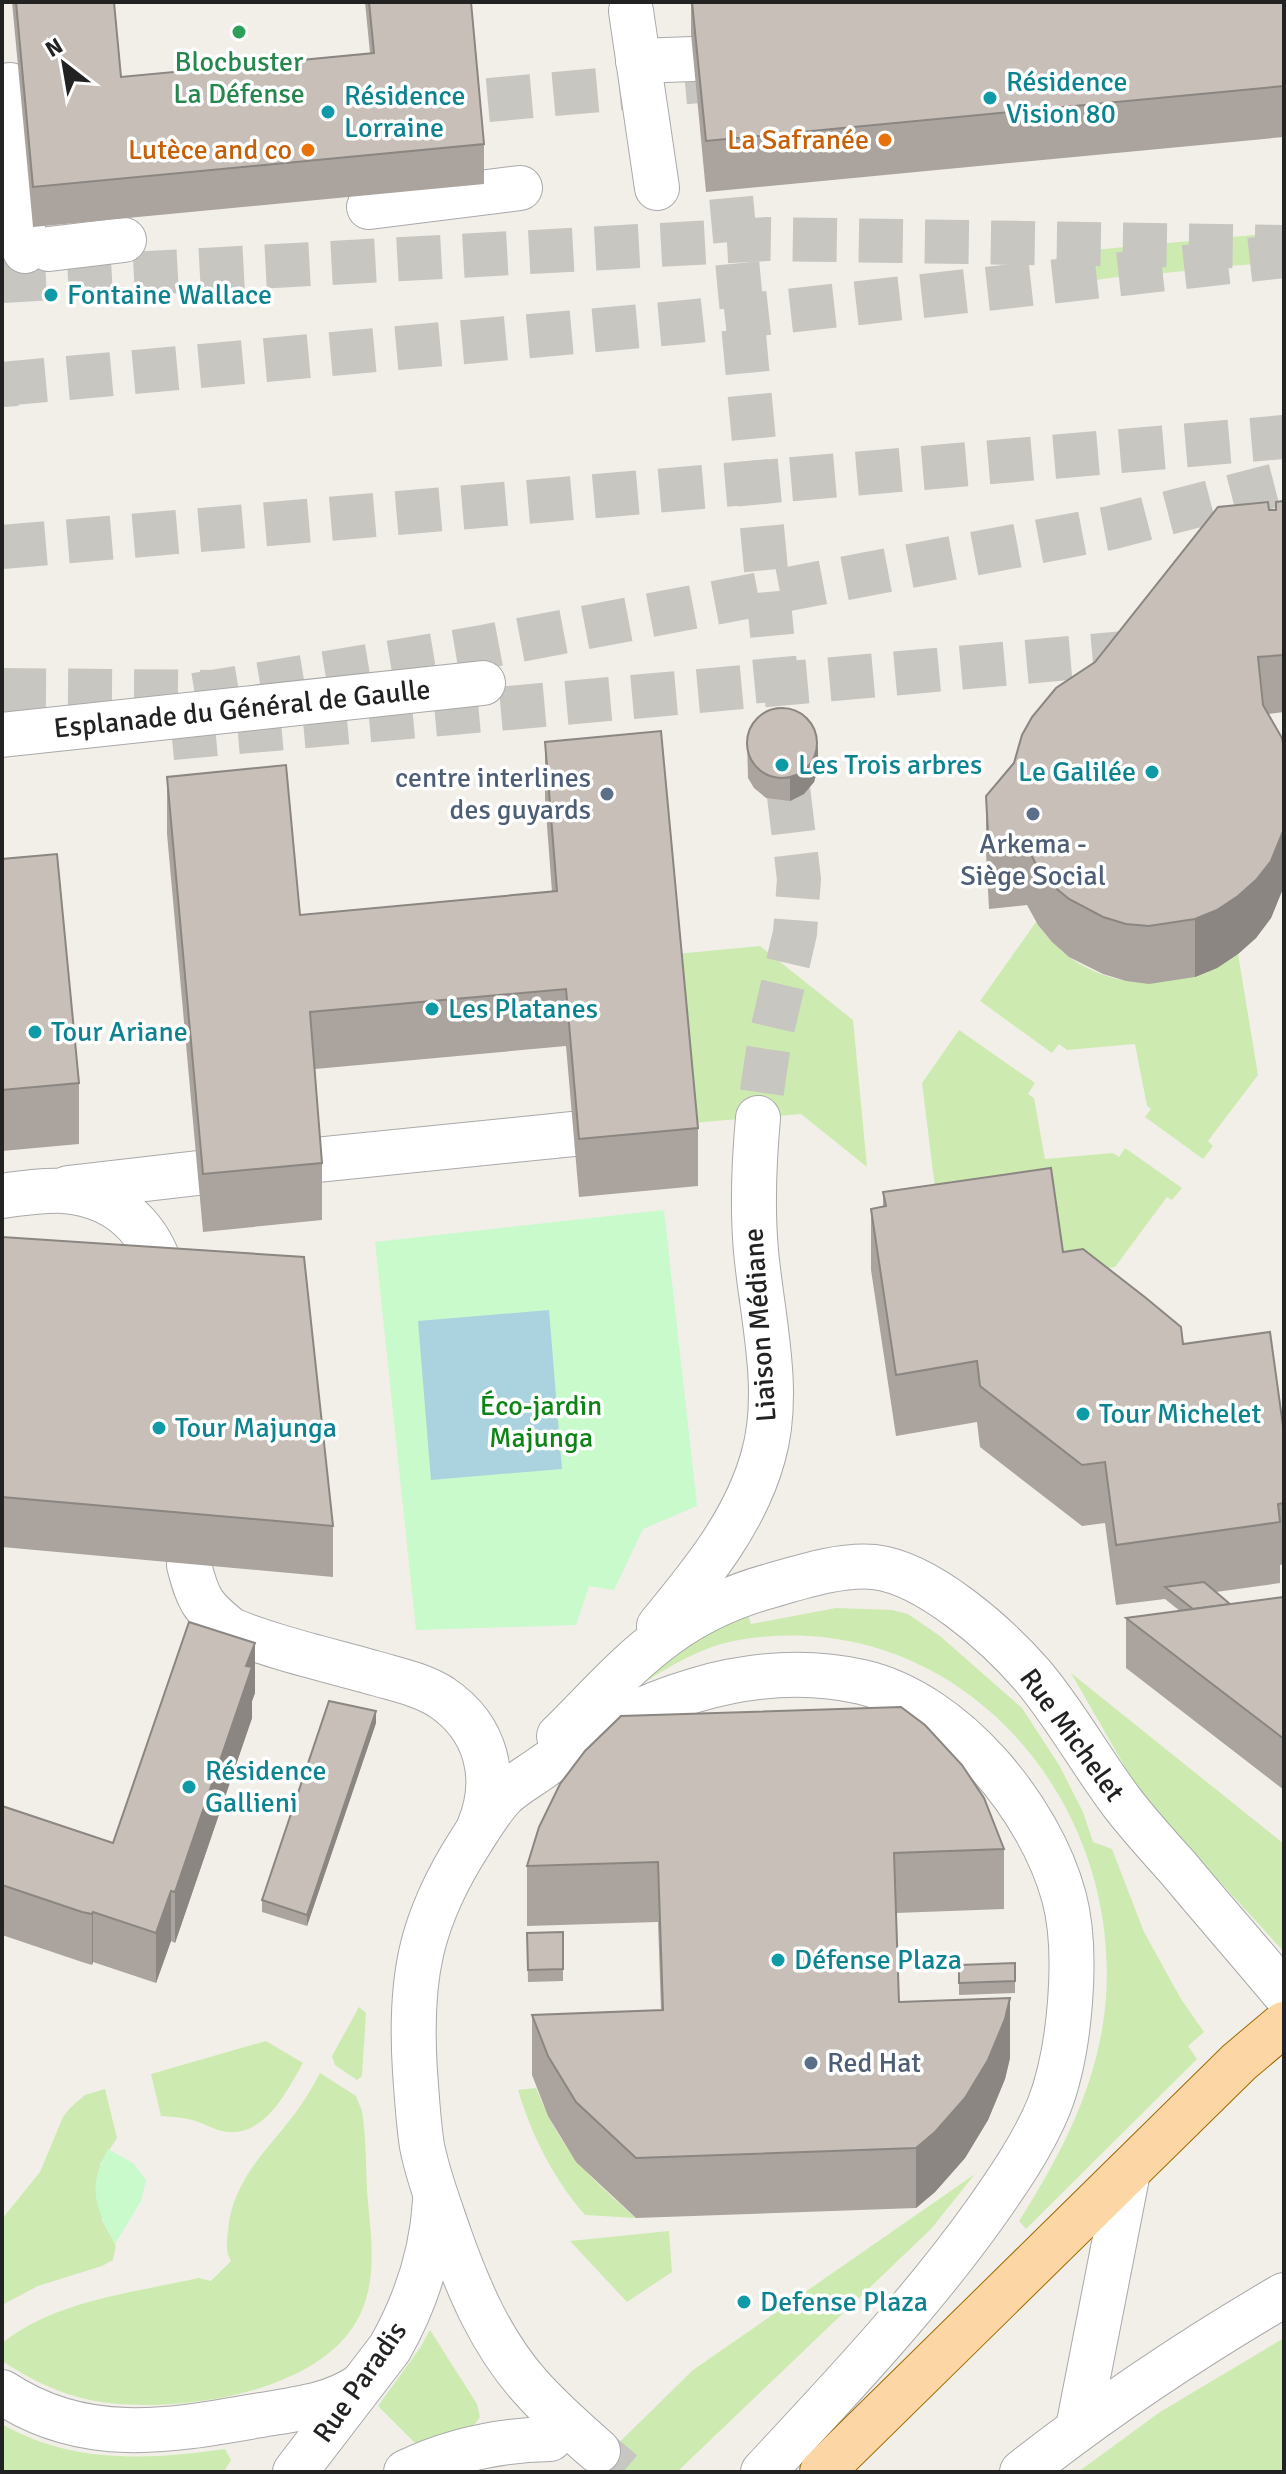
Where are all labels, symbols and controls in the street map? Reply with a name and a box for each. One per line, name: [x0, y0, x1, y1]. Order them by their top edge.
marker: Blocbuster La Défense: [230, 23, 248, 41]
north arrow: [24, 24, 104, 104]
text: N: [40, 32, 67, 63]
place label: Blocbuster La Défense: [173, 45, 305, 111]
place label: Résidence Vision 80: [1006, 65, 1128, 131]
place label: Résidence Lorraine: [344, 79, 466, 145]
marker: Résidence Vision 80: [981, 89, 999, 107]
marker: Résidence Lorraine: [319, 103, 337, 121]
place label: La Safranée: [727, 123, 869, 157]
marker: La Safranée: [876, 131, 894, 149]
place label: Lutèce and co: [128, 133, 292, 167]
marker: Lutèce and co: [299, 141, 317, 159]
place label: Fontaine Wallace: [67, 278, 272, 312]
marker: Fontaine Wallace: [42, 286, 60, 304]
street label: Esplanade du Général de Gaulle: [52, 672, 432, 746]
place label: Les Trois arbres: [798, 748, 982, 782]
place label: Le Galilée: [1018, 755, 1136, 789]
marker: Les Trois arbres: [773, 756, 791, 774]
place label: centre interlines des guyards: [395, 761, 591, 827]
marker: Le Galilée: [1143, 763, 1161, 781]
marker: centre interlines des guyards: [598, 785, 616, 803]
marker: Arkema - Siège Social: [1024, 805, 1042, 823]
place label: Arkema - Siège Social: [960, 827, 1106, 893]
place label: Les Platanes: [448, 992, 598, 1026]
marker: Les Platanes: [423, 1000, 441, 1018]
place label: Tour Ariane: [51, 1015, 188, 1049]
marker: Tour Ariane: [26, 1023, 44, 1041]
street label: Liaison Médiane: [736, 1227, 784, 1423]
park label: Éco-jardin Majunga: [480, 1389, 602, 1455]
place label: Tour Michelet: [1099, 1397, 1261, 1431]
marker: Tour Michelet: [1074, 1405, 1092, 1423]
place label: Tour Majunga: [175, 1411, 337, 1445]
marker: Tour Majunga: [150, 1419, 168, 1437]
street label: Rue Michelet: [1012, 1662, 1132, 1808]
place label: Résidence Gallieni: [205, 1754, 327, 1820]
marker: Résidence Gallieni: [180, 1778, 198, 1796]
place label: Défense Plaza: [794, 1943, 962, 1977]
marker: Défense Plaza: [769, 1951, 787, 1969]
place label: Red Hat: [827, 2046, 921, 2080]
marker: Red Hat: [802, 2054, 820, 2072]
place label: Defense Plaza: [760, 2285, 928, 2319]
marker: Defense Plaza: [735, 2293, 753, 2311]
street label: Rue Paradis: [306, 2315, 414, 2449]

